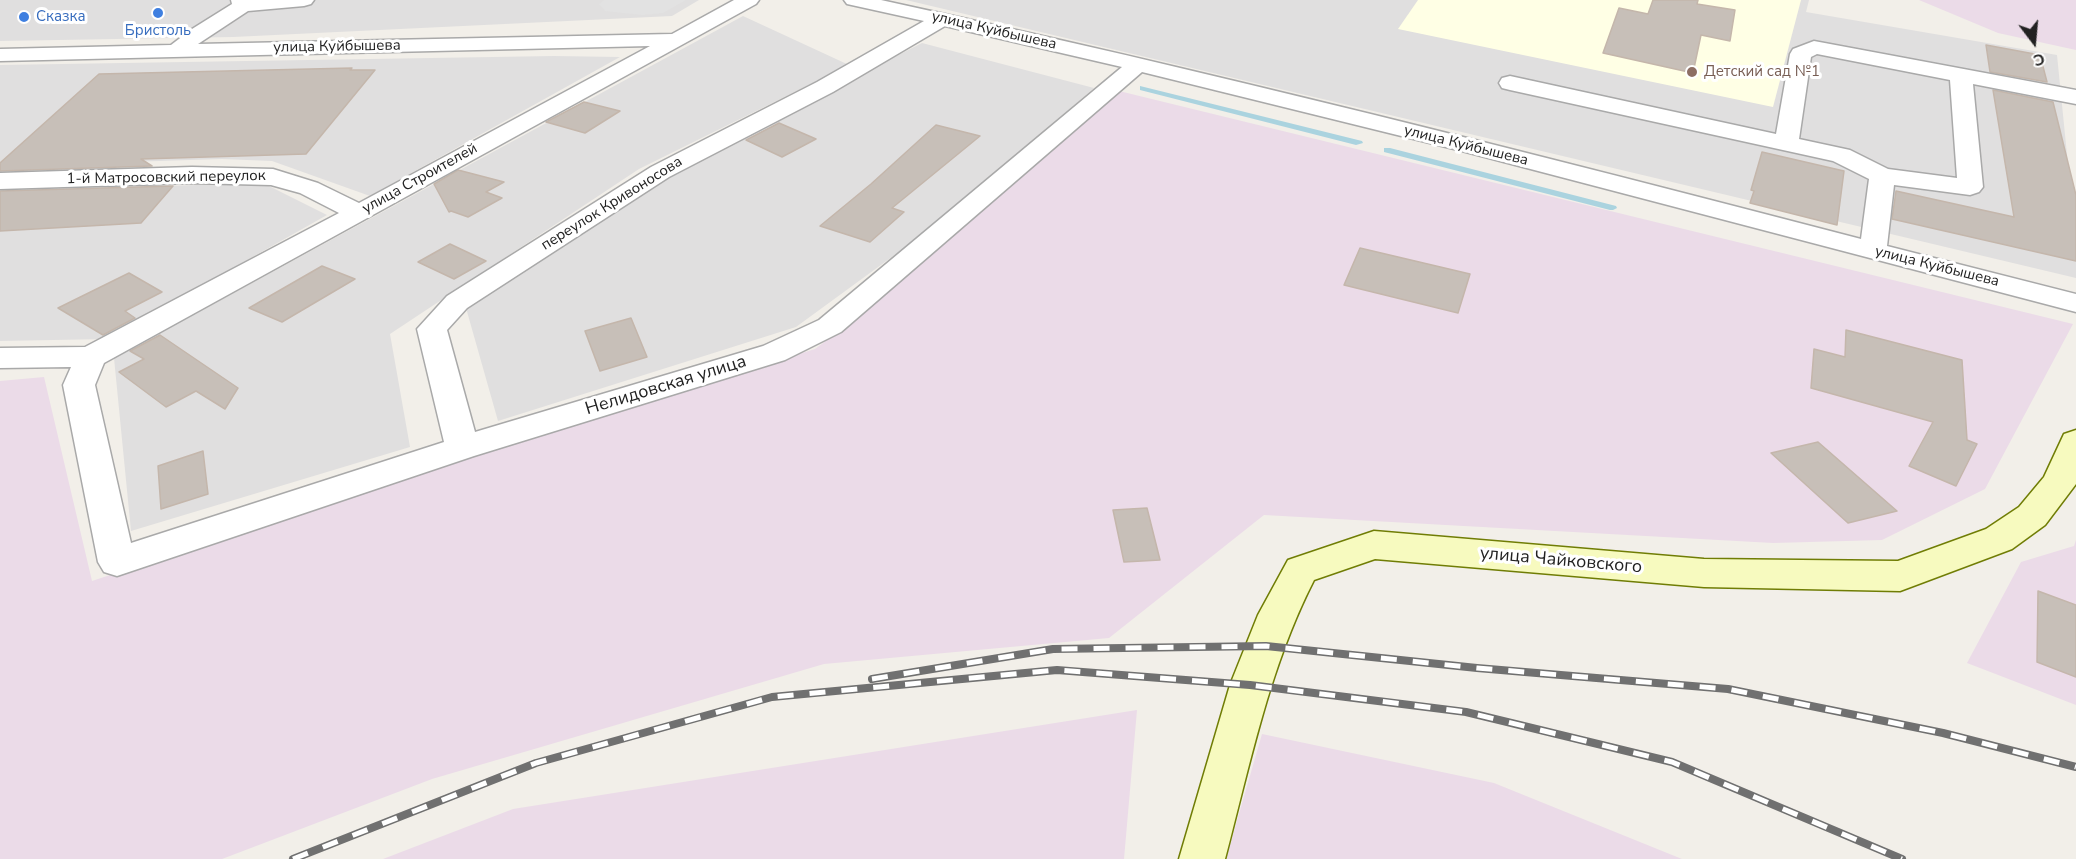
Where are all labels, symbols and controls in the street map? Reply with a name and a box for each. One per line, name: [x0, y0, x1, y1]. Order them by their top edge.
marker: Бристоль: [151, 6, 165, 20]
place label: Сказка: [36, 8, 85, 26]
street label: улица Куйбышева: [930, 8, 1058, 54]
marker: Сказка: [17, 10, 31, 24]
north arrow: [2004, 12, 2064, 72]
place label: Бристоль: [125, 22, 191, 40]
street label: улица Куйбышева: [273, 37, 401, 57]
text: С: [2031, 47, 2047, 71]
place label: Детский сад №1: [1704, 63, 1820, 81]
marker: Детский сад №1: [1685, 65, 1699, 79]
street label: улица Куйбышева: [1402, 122, 1530, 170]
street label: улица Строителей: [359, 140, 481, 218]
street label: переулок Кривоносова: [538, 153, 686, 255]
street label: 1-й Матросовский переулок: [66, 167, 266, 189]
street label: улица Куйбышева: [1873, 243, 2001, 291]
street label: Нелидовская улица: [583, 351, 749, 421]
street label: улица Чайковского: [1479, 543, 1643, 579]

